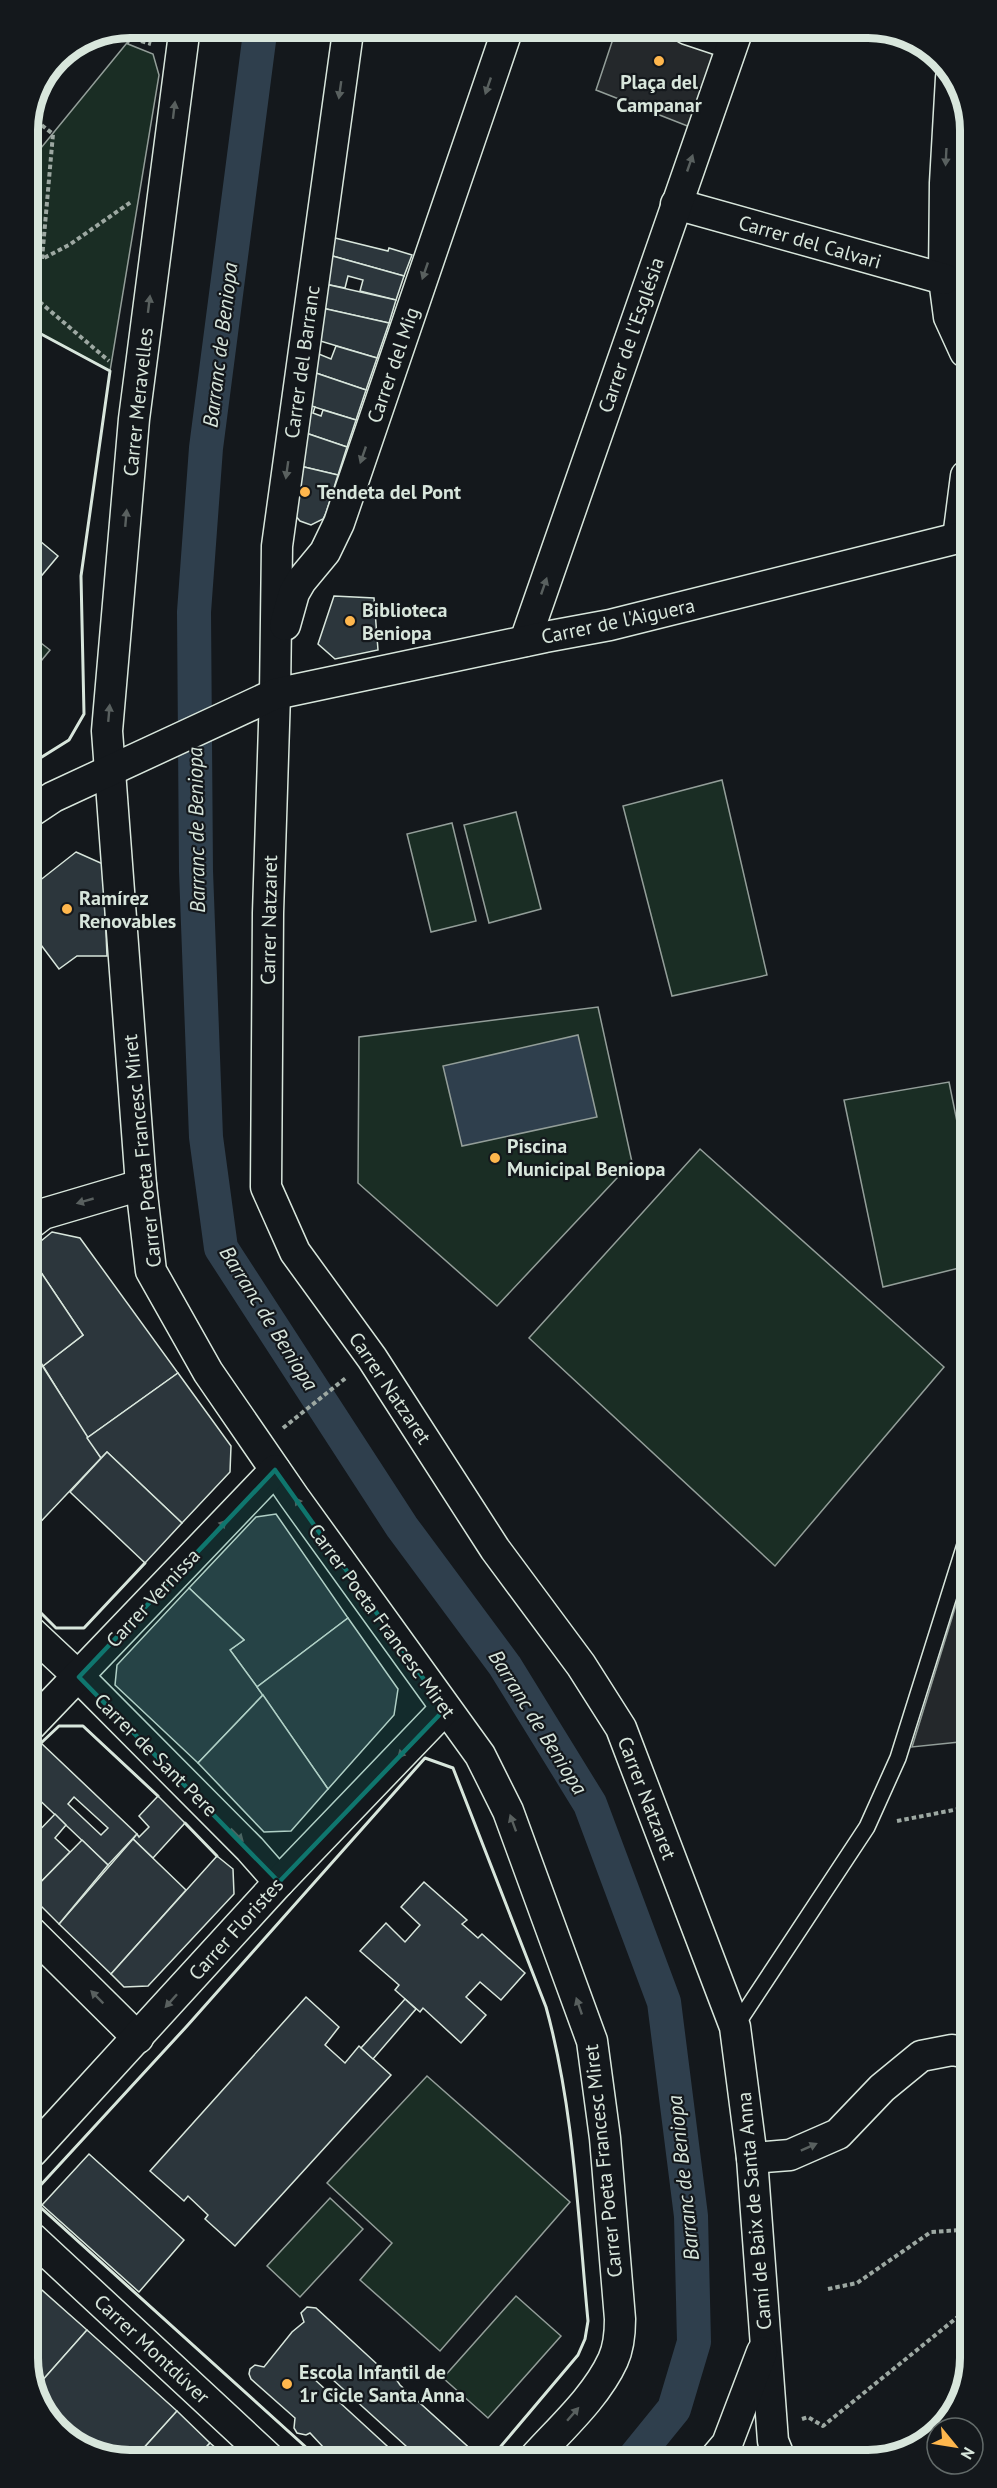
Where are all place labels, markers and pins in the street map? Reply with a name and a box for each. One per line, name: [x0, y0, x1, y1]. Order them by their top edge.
marker: Plaça del Campanar: [652, 54, 666, 68]
place label: Plaça del Campanar: [616, 69, 702, 118]
place label: Tendeta del Pont: [317, 479, 461, 505]
marker: Tendeta del Pont: [298, 485, 312, 499]
place label: Biblioteca Beniopa: [362, 597, 448, 646]
marker: Biblioteca Beniopa: [343, 614, 357, 628]
place label: Ramírez Renovables: [79, 885, 176, 934]
marker: Ramírez Renovables: [60, 902, 74, 916]
place label: Piscina Municipal Beniopa: [507, 1133, 666, 1182]
marker: Piscina Municipal Beniopa: [488, 1151, 502, 1165]
place label: Escola Infantil de 1r Cicle Santa Anna: [299, 2359, 465, 2408]
marker: Escola Infantil de 1r Cicle Santa Anna: [280, 2377, 294, 2391]

